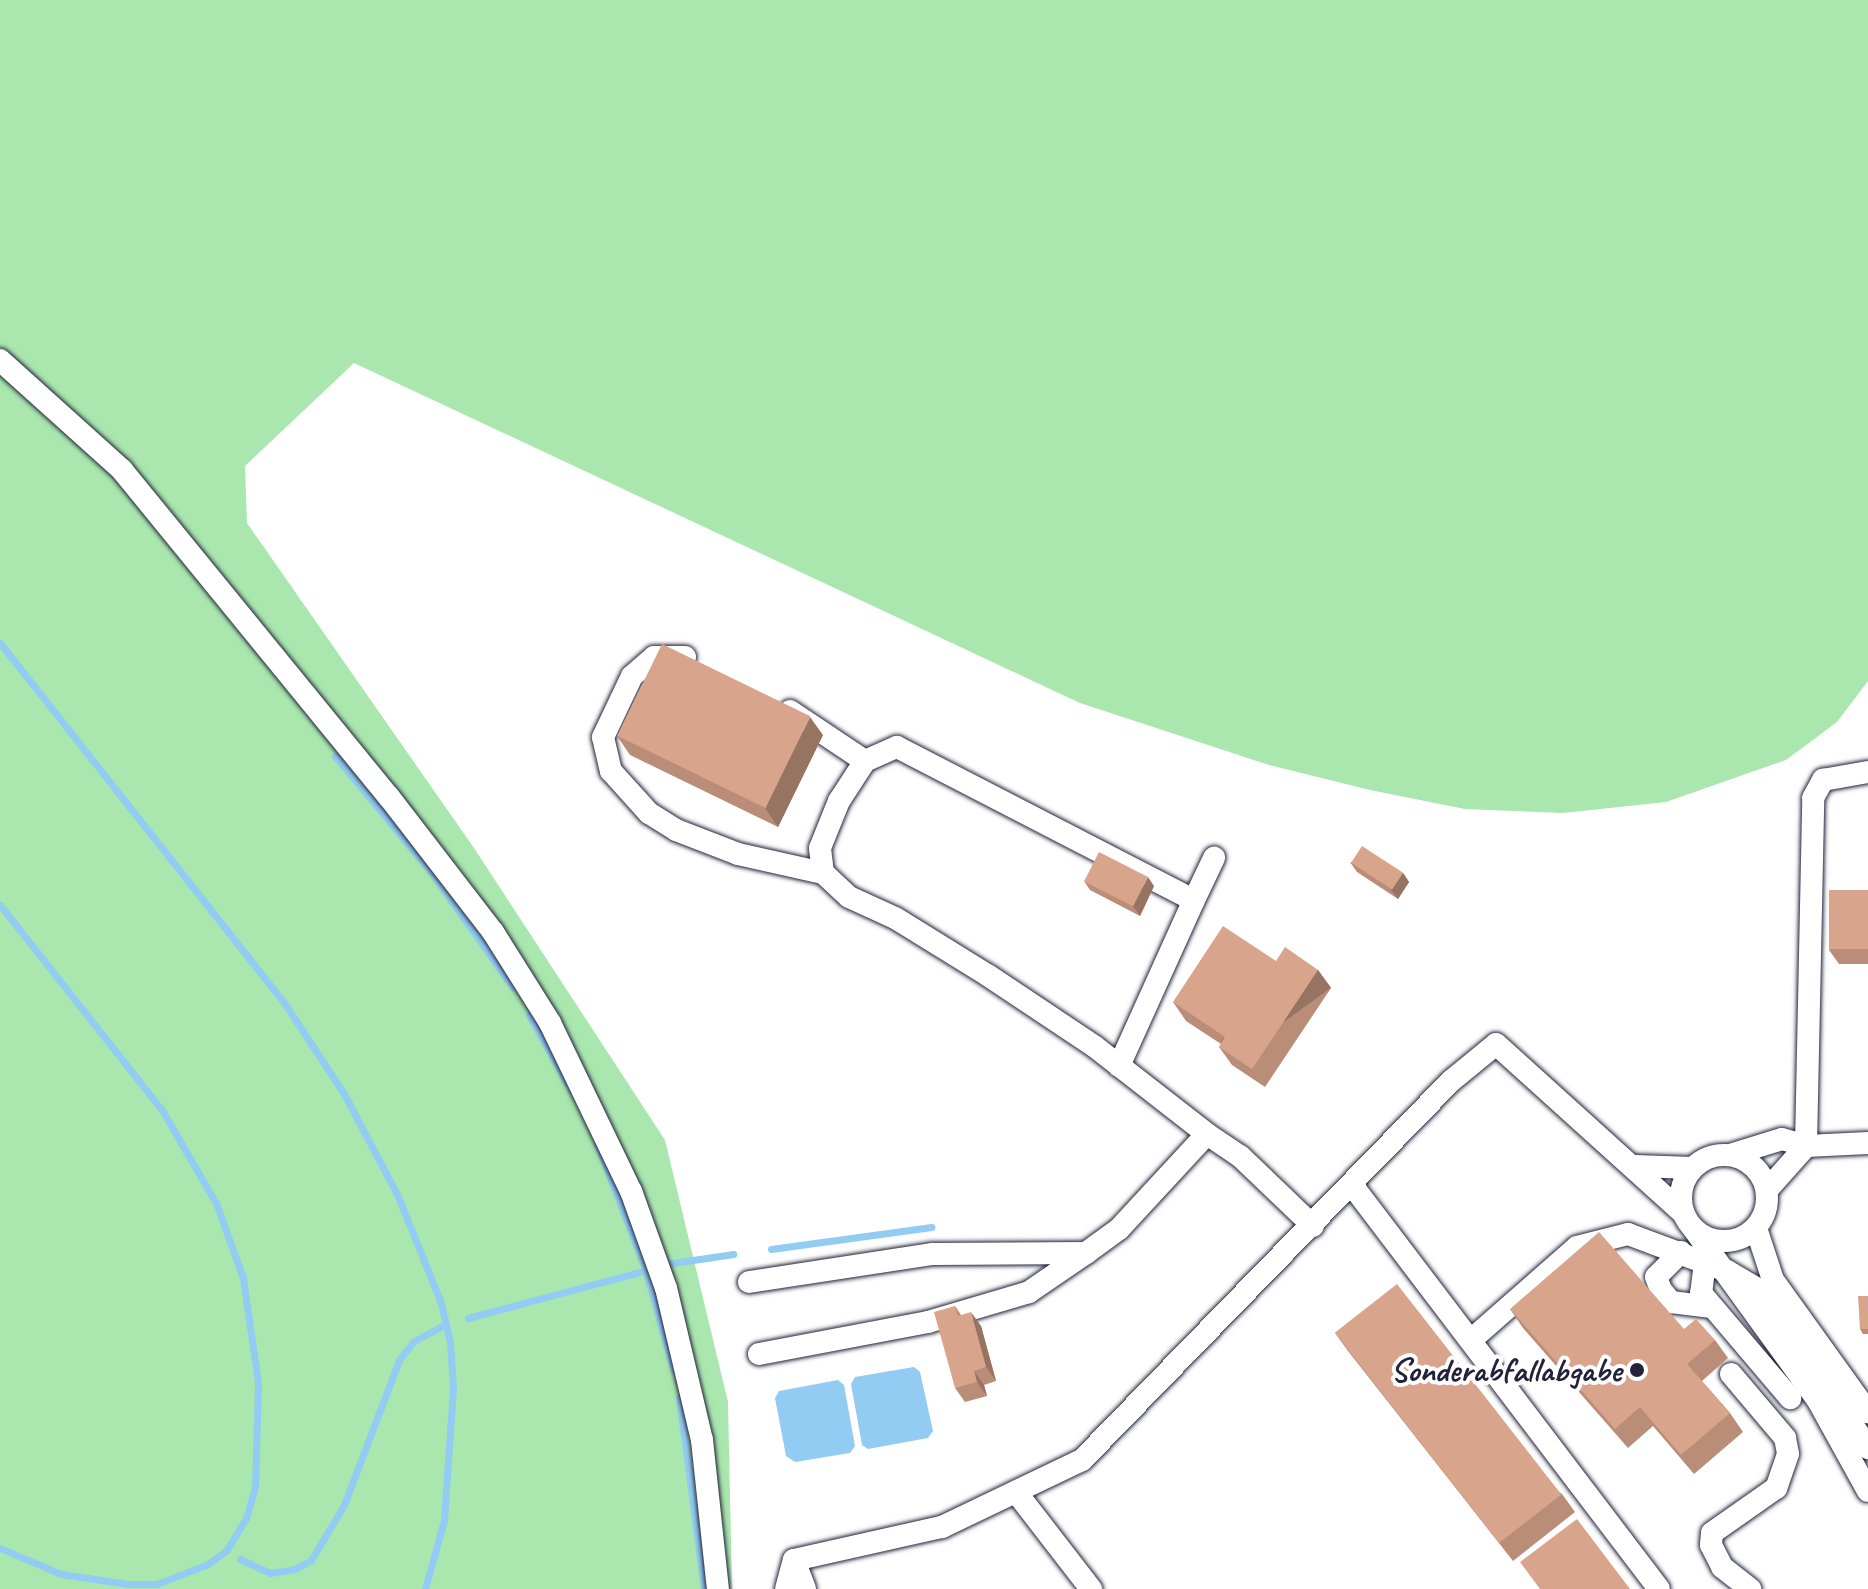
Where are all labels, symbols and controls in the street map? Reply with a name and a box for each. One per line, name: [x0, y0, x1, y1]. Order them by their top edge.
place label: Sonderabfallabgabe: [1390, 1350, 1621, 1390]
marker: Sonderabfallabgabe: [1628, 1361, 1646, 1379]

